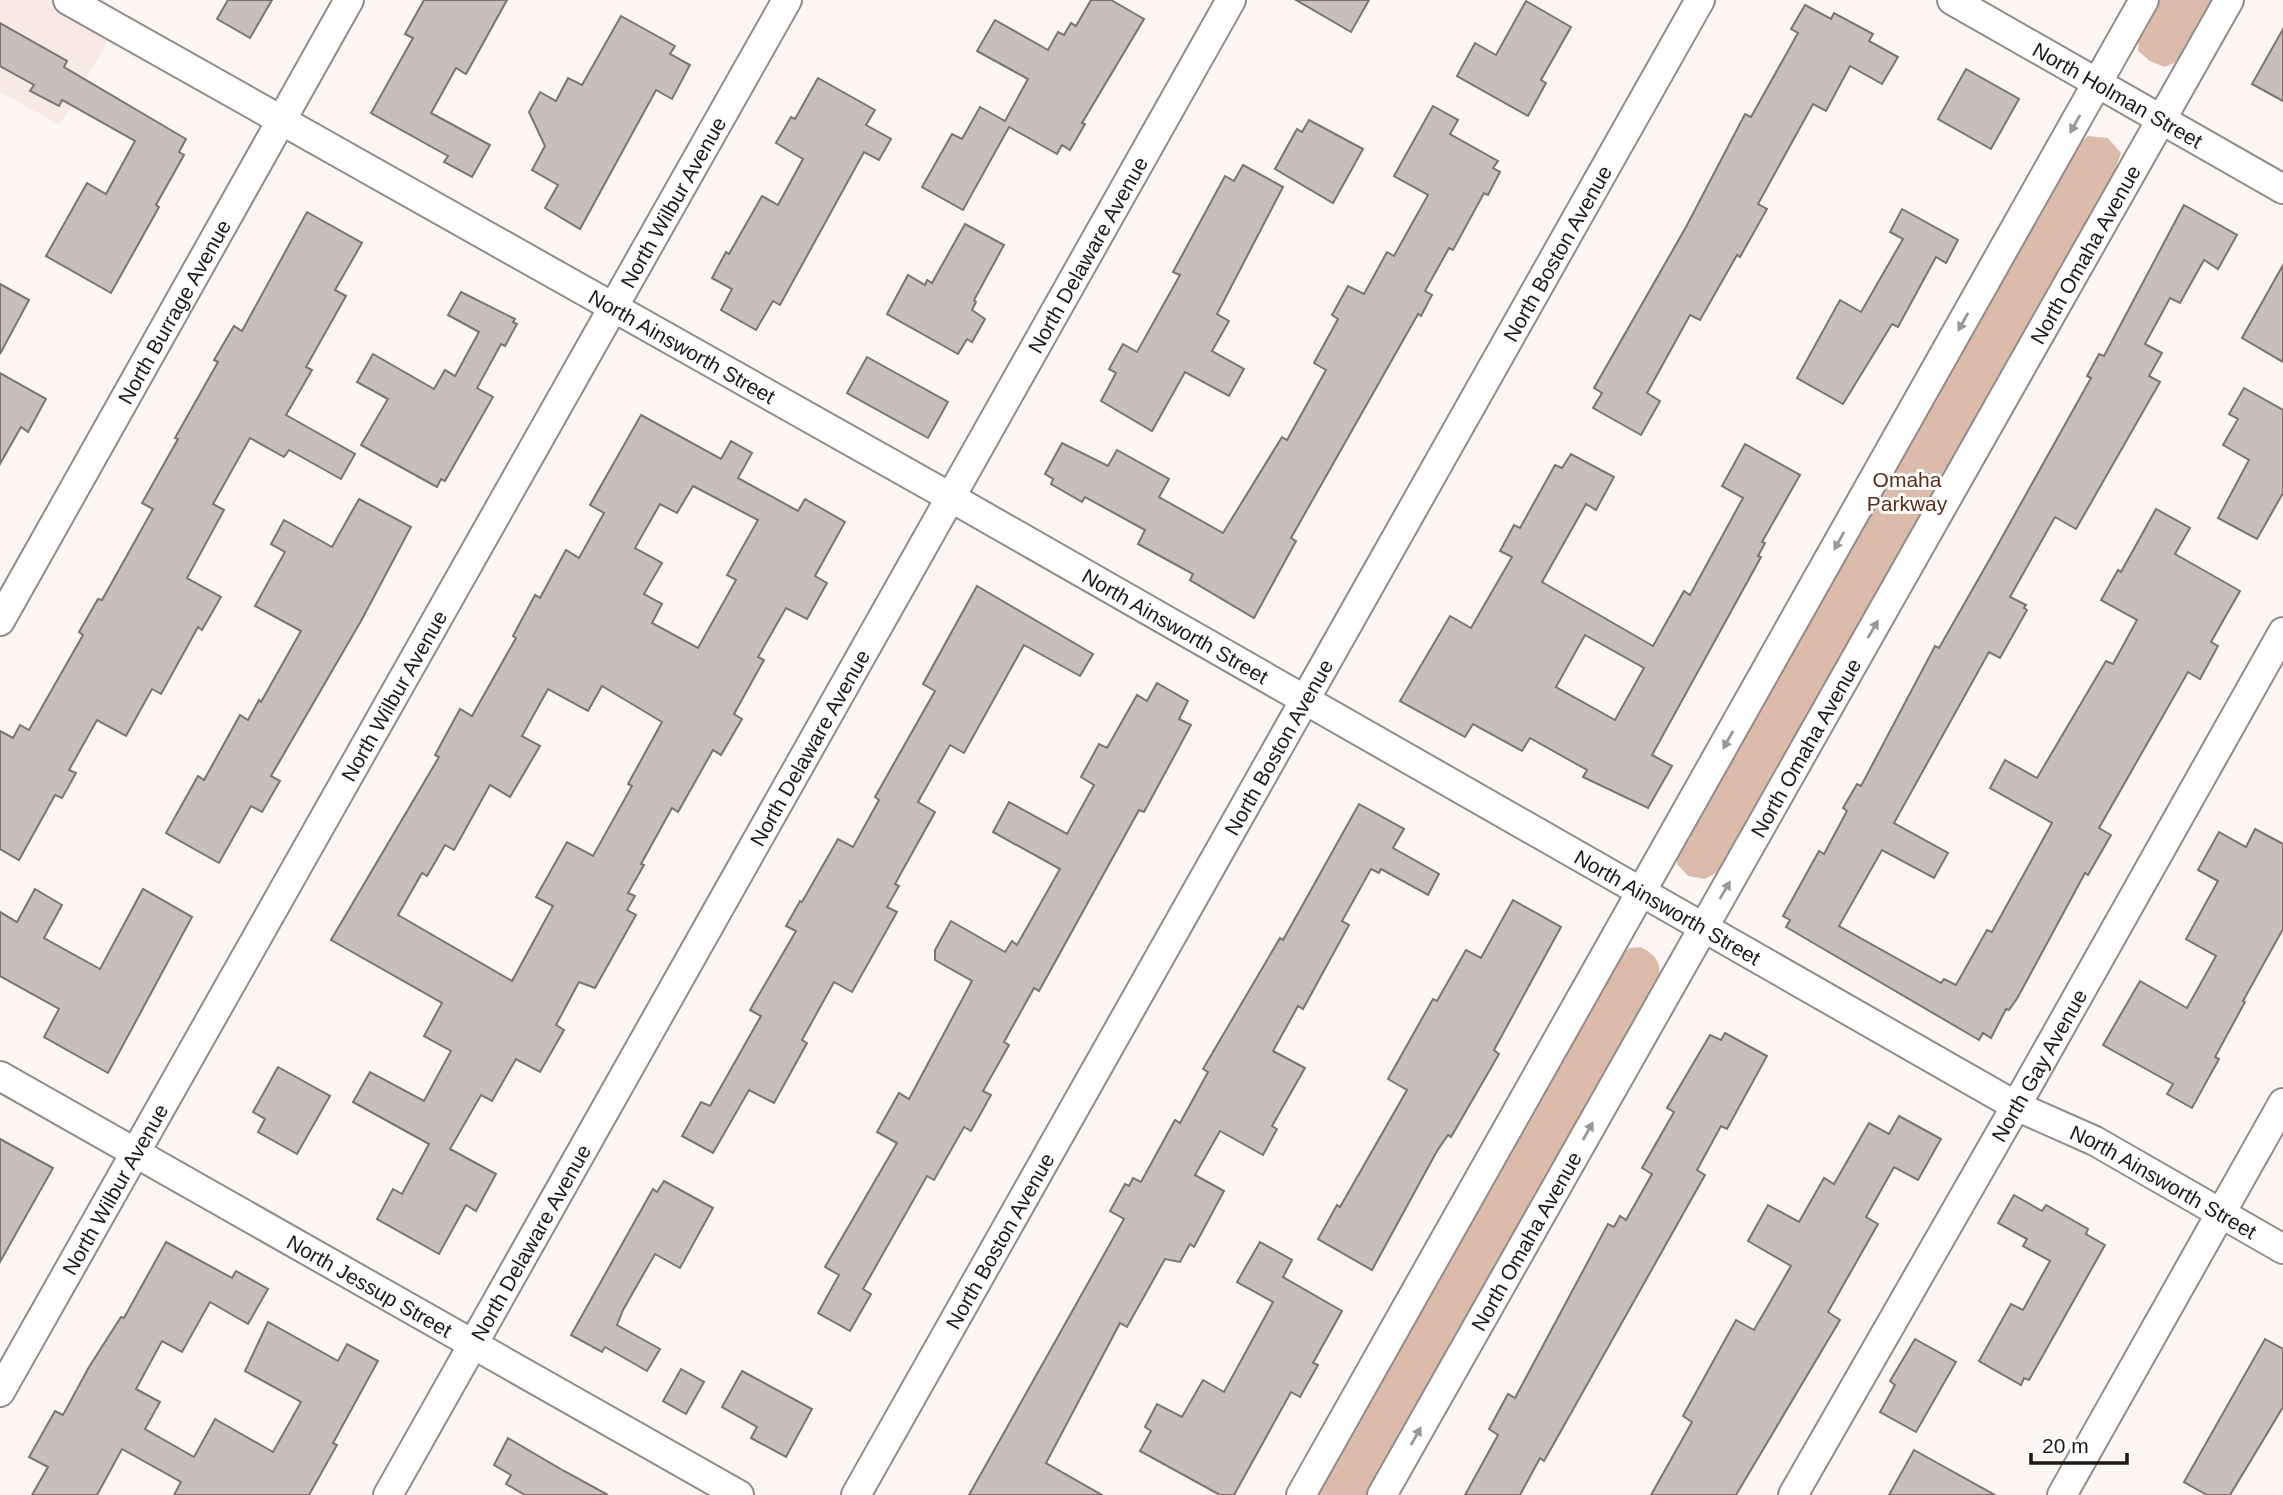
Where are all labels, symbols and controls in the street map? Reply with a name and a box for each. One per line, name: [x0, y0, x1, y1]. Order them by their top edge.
street label: North Holman Street: [2029, 37, 2207, 152]
street label: North Wilbur Avenue: [615, 113, 730, 291]
one-way arrow: [2069, 114, 2081, 133]
street label: North Delaware Avenue: [1023, 152, 1152, 357]
street label: North Boston Avenue: [1498, 161, 1616, 345]
street label: North Omaha Avenue: [2025, 161, 2145, 348]
street label: North Burrage Avenue: [113, 215, 235, 408]
street label: North Ainsworth Street: [585, 284, 780, 408]
one-way arrow: [1957, 312, 1969, 331]
park label: Omaha Parkway: [1867, 468, 1948, 515]
one-way arrow: [1833, 532, 1845, 551]
street label: North Ainsworth Street: [1078, 564, 1273, 688]
street label: North Wilbur Avenue: [336, 606, 451, 785]
one-way arrow: [1867, 619, 1879, 638]
street label: North Delaware Avenue: [745, 645, 874, 850]
street label: North Omaha Avenue: [1746, 654, 1865, 841]
street label: North Boston Avenue: [1220, 655, 1337, 839]
one-way arrow: [1722, 730, 1734, 749]
street label: North Ainsworth Street: [1571, 845, 1765, 969]
one-way arrow: [1718, 881, 1731, 900]
street label: North Gay Avenue: [1987, 985, 2091, 1146]
street label: North Wilbur Avenue: [57, 1100, 172, 1279]
street label: North Ainsworth Street: [2067, 1120, 2261, 1243]
one-way arrow: [1582, 1121, 1594, 1141]
street label: North Delaware Avenue: [466, 1140, 595, 1345]
street label: North Omaha Avenue: [1466, 1148, 1586, 1334]
street label: North Boston Avenue: [941, 1149, 1058, 1333]
street label: North Jessup Street: [283, 1230, 456, 1341]
scale bar: [2031, 1422, 2127, 1466]
one-way arrow: [1410, 1426, 1422, 1445]
text: 20 m: [2042, 1434, 2089, 1457]

